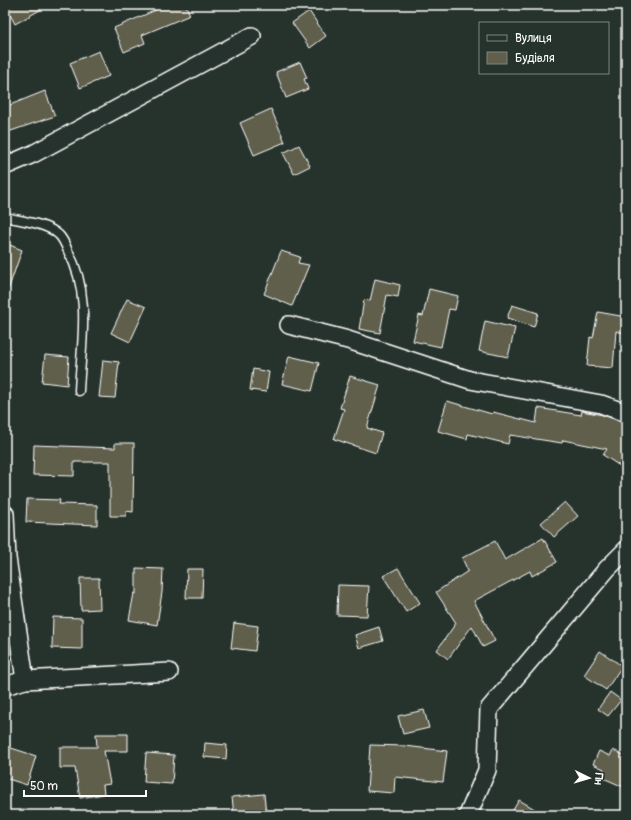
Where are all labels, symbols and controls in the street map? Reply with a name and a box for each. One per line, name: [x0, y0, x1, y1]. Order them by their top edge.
legend: [479, 22, 609, 74]
text: Вулиця: [515, 31, 552, 46]
text: Будівля: [515, 51, 555, 66]
north arrow: [569, 758, 609, 798]
scale bar: [24, 772, 146, 798]
text: Пн: [591, 772, 605, 786]
text: 50 m: [30, 779, 58, 794]

